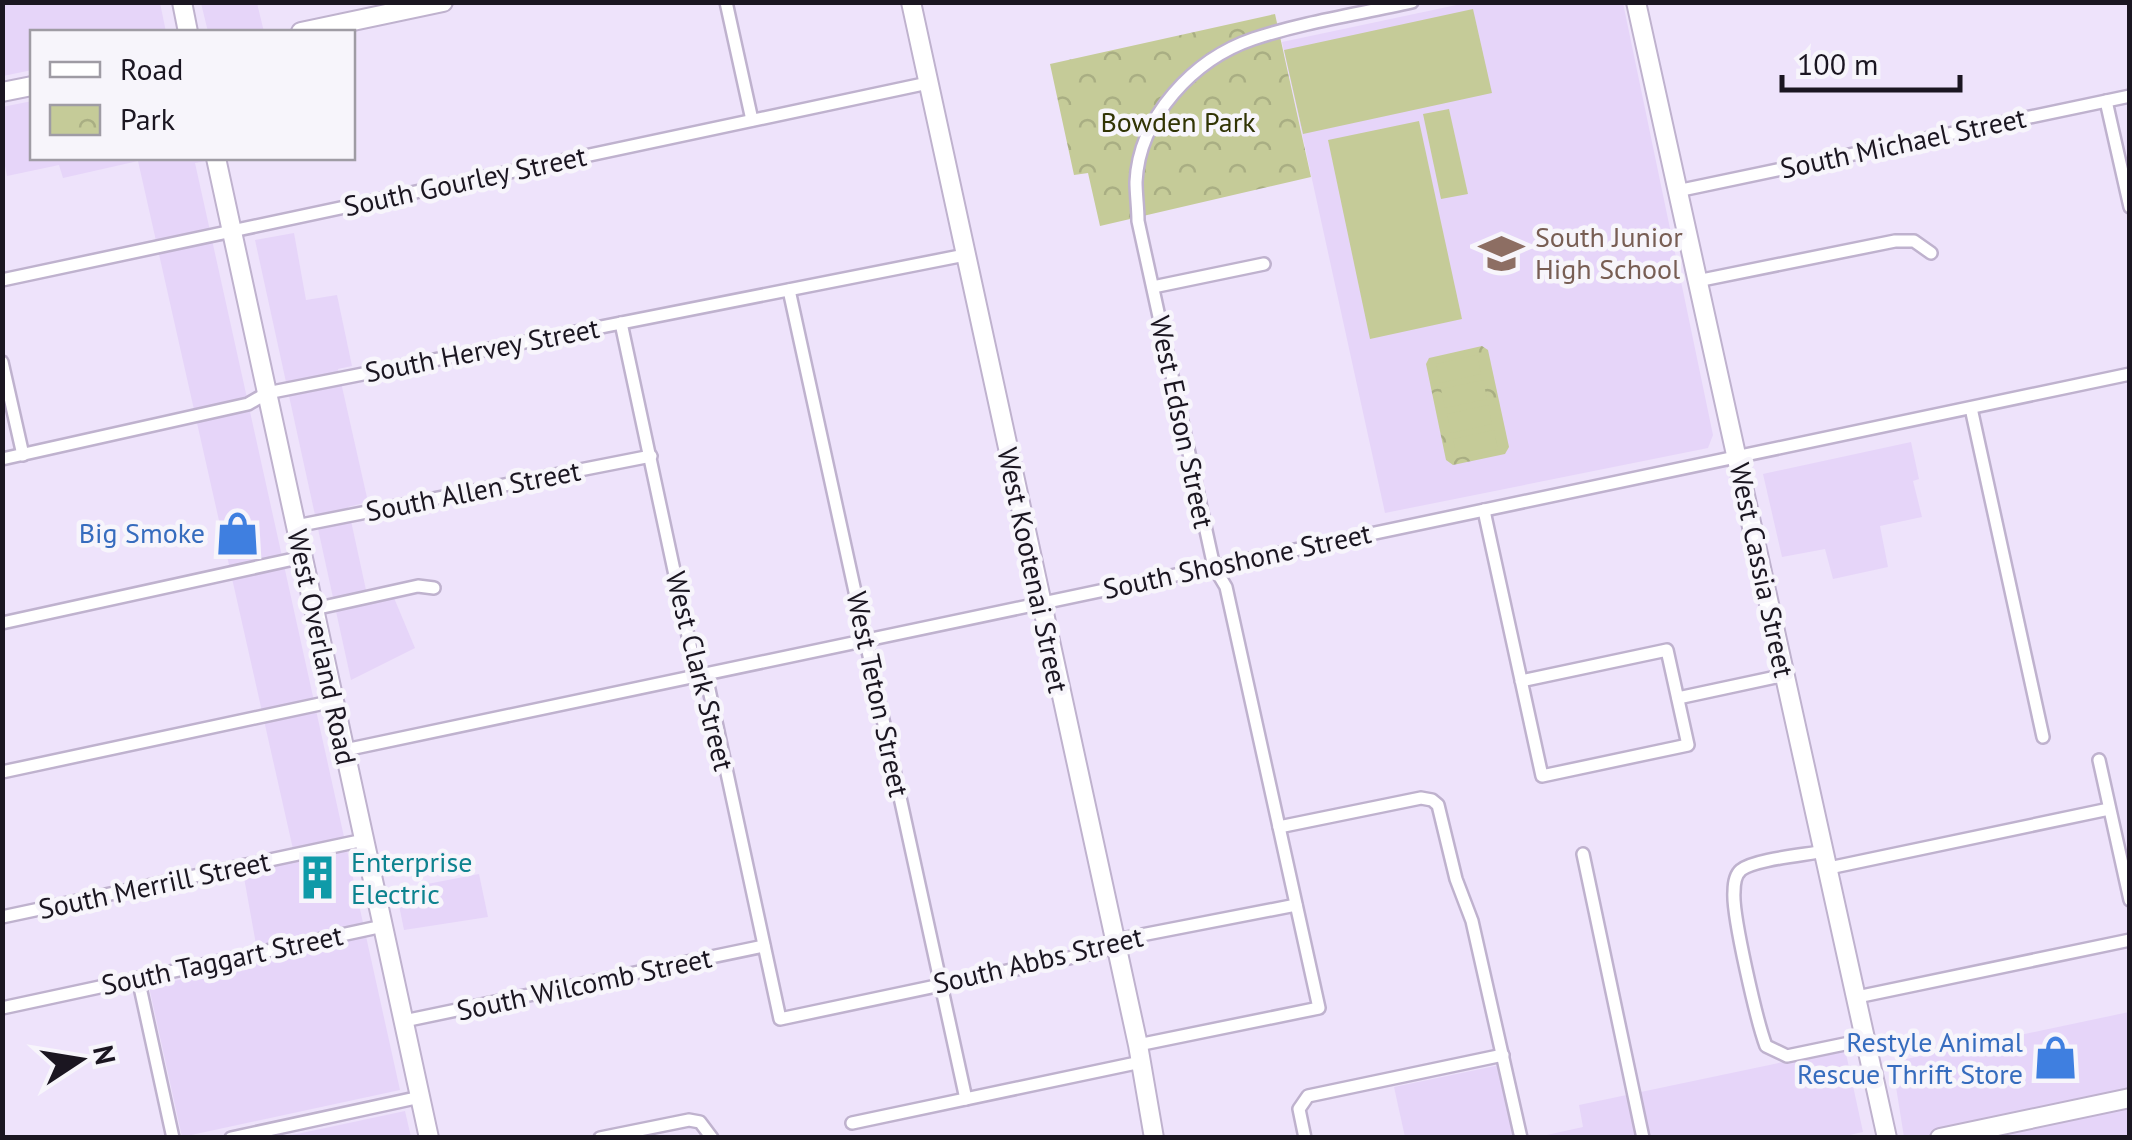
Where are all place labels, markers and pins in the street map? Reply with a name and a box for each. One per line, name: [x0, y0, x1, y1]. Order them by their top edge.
place label: South Junior High School: [1535, 218, 1683, 287]
school or university icon: South Junior High School: [1478, 229, 1526, 277]
shop icon: Big Smoke: [214, 509, 262, 557]
place label: Big Smoke: [79, 514, 205, 551]
place label: Enterprise Electric: [351, 843, 472, 912]
building icon: Enterprise Electric: [294, 854, 342, 902]
place label: Restyle Animal Rescue Thrift Store: [1797, 1023, 2023, 1092]
shop icon: Restyle Animal Rescue Thrift Store: [2032, 1034, 2080, 1082]

